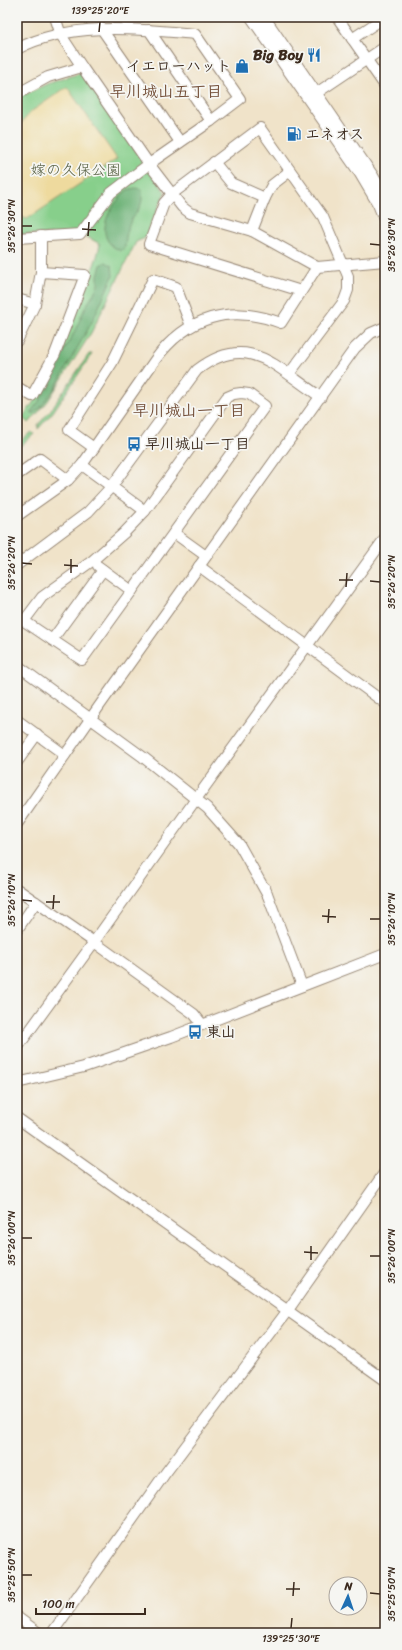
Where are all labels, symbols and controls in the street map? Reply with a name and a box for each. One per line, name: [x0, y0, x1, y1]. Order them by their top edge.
text: 139°25'20"E: [71, 2, 130, 20]
place label: Big Boy: [253, 42, 304, 68]
restaurant icon: Big Boy: [306, 47, 322, 63]
place label: イエローハット: [126, 53, 231, 79]
shop icon: イエローハット: [234, 58, 250, 74]
district label: 早川城山五丁目: [110, 77, 222, 106]
place label: エネオス: [305, 121, 364, 147]
fuel station icon: エネオス: [286, 126, 302, 142]
park label: 嫁の久保公園: [31, 157, 121, 183]
text: 35°26'30"N: [3, 199, 21, 253]
text: 35°26'30"N: [383, 218, 401, 272]
district label: 早川城山一丁目: [133, 396, 245, 425]
place label: 早川城山一丁目: [145, 431, 250, 457]
bus stop icon: 早川城山一丁目: [126, 436, 142, 452]
text: 35°26'20"N: [3, 536, 21, 590]
text: 35°26'20"N: [383, 555, 401, 609]
text: 35°26'10"N: [3, 874, 21, 926]
text: 35°26'10"N: [383, 893, 401, 945]
place label: 東山: [206, 1019, 236, 1045]
bus stop icon: 東山: [187, 1024, 203, 1040]
text: 35°26'00"N: [3, 1211, 21, 1265]
text: 35°26'00"N: [383, 1229, 401, 1283]
text: 35°25'50"N: [3, 1547, 21, 1603]
text: 35°25'50"N: [383, 1566, 401, 1622]
north arrow: [328, 1576, 368, 1616]
text: N: [343, 1577, 353, 1596]
scale bar: [36, 1590, 145, 1616]
text: 100 m: [42, 1593, 75, 1615]
text: 139°25'30"E: [262, 1630, 321, 1648]

